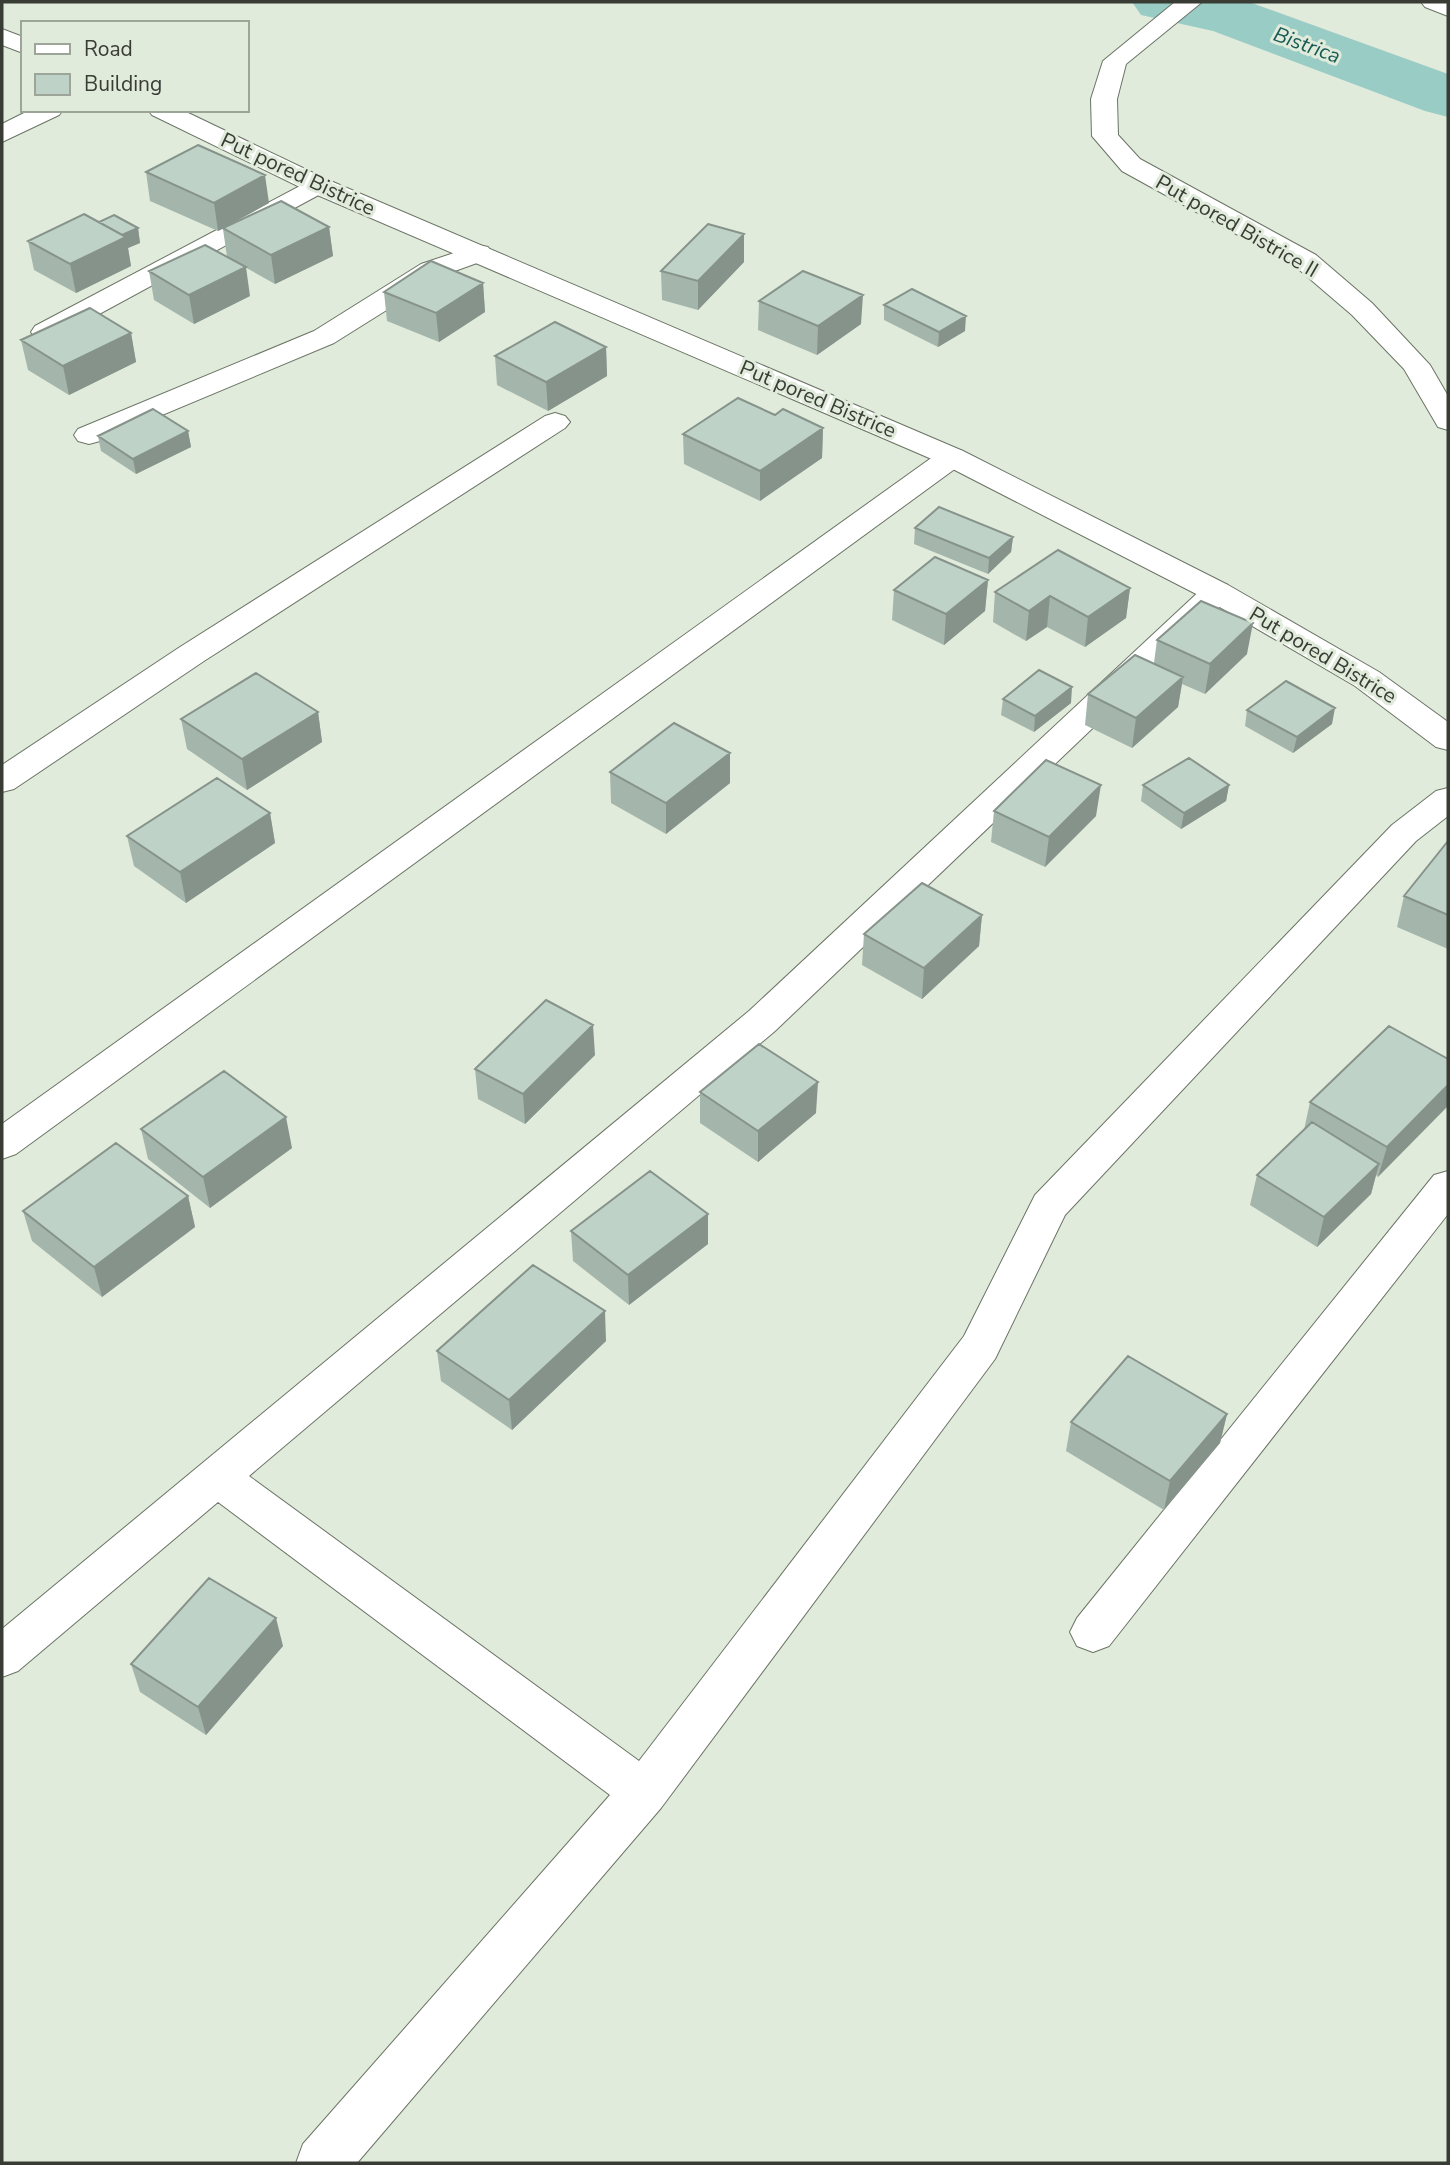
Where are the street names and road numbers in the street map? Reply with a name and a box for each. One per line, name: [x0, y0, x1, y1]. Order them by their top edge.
street label: Put pored Bistrice: [216, 126, 380, 222]
street label: Put pored Bistrice II: [1151, 168, 1323, 284]
street label: Put pored Bistrice: [736, 353, 900, 445]
street label: Put pored Bistrice: [1244, 600, 1402, 710]

